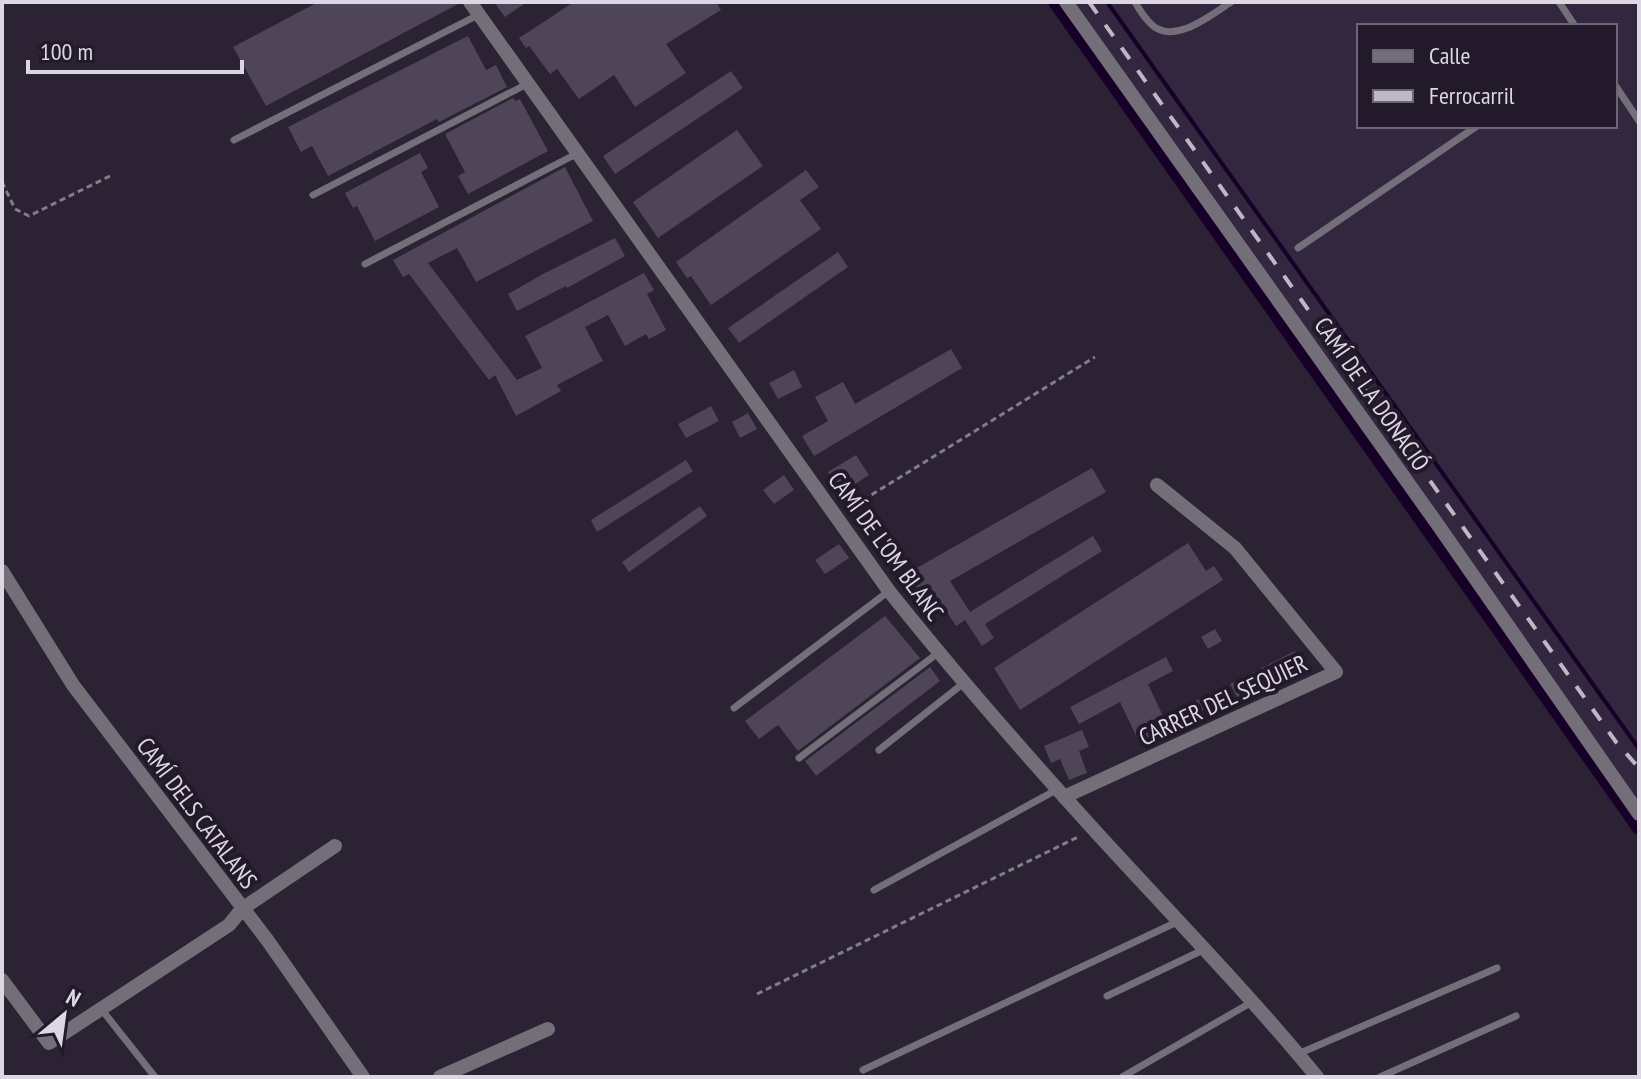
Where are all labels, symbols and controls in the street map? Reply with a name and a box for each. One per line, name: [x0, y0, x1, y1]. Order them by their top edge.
scale bar: [28, 24, 242, 74]
legend: [1357, 24, 1617, 128]
text: 100 m: [40, 36, 93, 67]
text: Calle: [1429, 40, 1470, 71]
text: Ferrocarril: [1429, 80, 1515, 111]
street label: CAMÍ DE LA DONACIÓ: [1307, 311, 1437, 477]
street label: CAMÍ DE L'OM BLANC: [821, 465, 951, 627]
street label: CARRER DEL SEQUIER: [1134, 647, 1312, 753]
street label: CAMÍ DELS CATALANS: [130, 731, 264, 895]
north arrow: [24, 975, 104, 1055]
text: N: [62, 982, 86, 1013]

